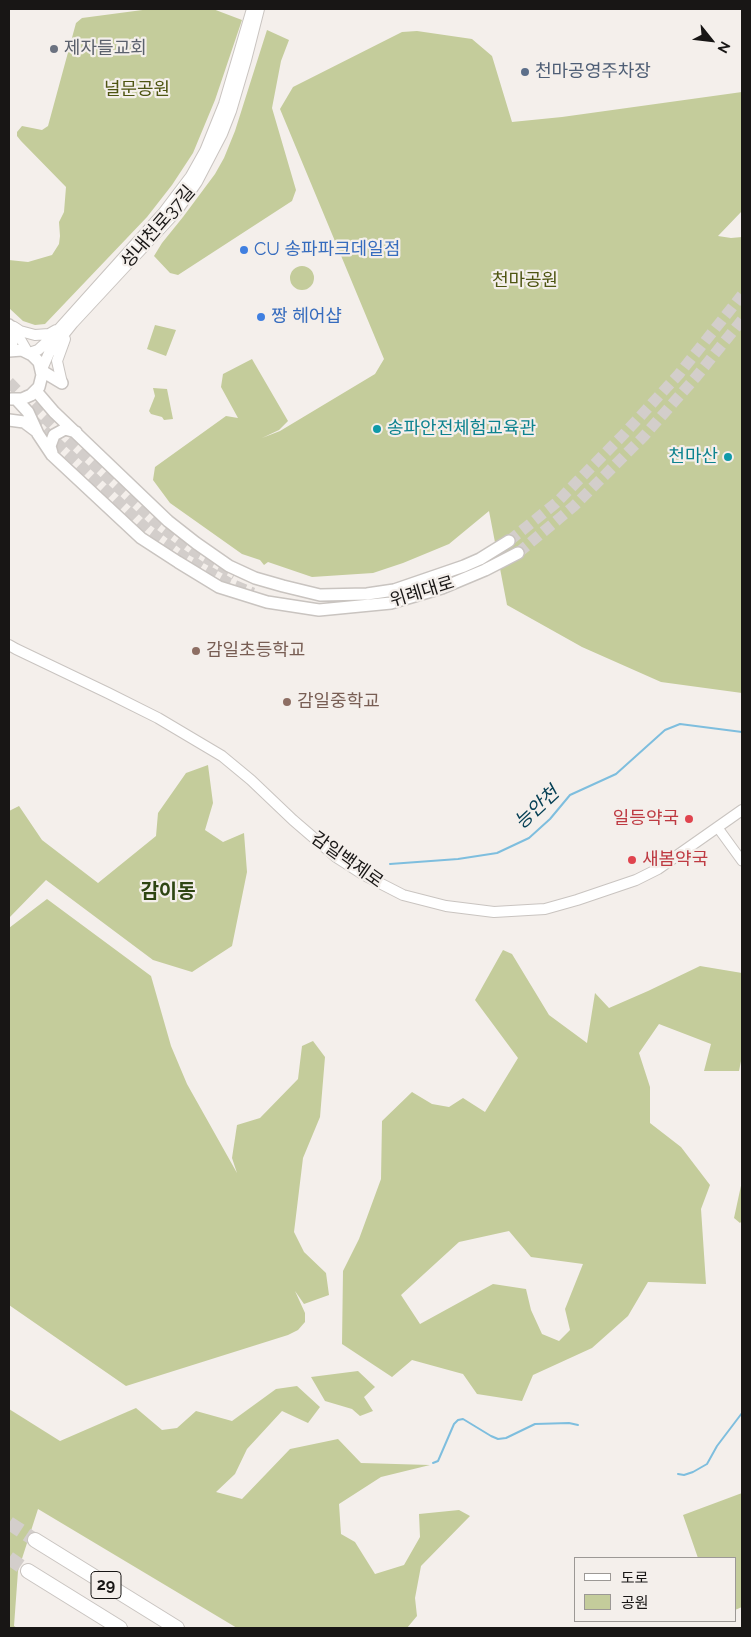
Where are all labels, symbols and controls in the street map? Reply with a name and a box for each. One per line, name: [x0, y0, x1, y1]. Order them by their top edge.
north arrow: [686, 15, 736, 65]
place label: 제자들교회: [64, 38, 147, 60]
text: N: [715, 39, 734, 56]
marker: 제자들교회: [48, 43, 60, 55]
place label: 천마공영주차장: [535, 61, 651, 83]
marker: 천마공영주차장: [519, 66, 531, 78]
park label: 널문공원: [104, 79, 170, 101]
street label: 성내천로37길: [116, 181, 200, 273]
place label: CU 송파파크데일점: [254, 239, 400, 261]
marker: CU 송파파크데일점: [238, 244, 250, 256]
park label: 천마공원: [492, 270, 558, 292]
place label: 짱 헤어샵: [271, 306, 342, 328]
marker: 짱 헤어샵: [255, 311, 267, 323]
place label: 송파안전체험교육관: [387, 418, 536, 440]
marker: 송파안전체험교육관: [371, 423, 383, 435]
place label: 천마산: [668, 446, 718, 468]
marker: 천마산: [722, 451, 734, 463]
street label: 위례대로: [387, 572, 457, 612]
place label: 감일초등학교: [206, 640, 305, 662]
marker: 감일초등학교: [190, 645, 202, 657]
place label: 감일중학교: [297, 691, 380, 713]
marker: 감일중학교: [281, 696, 293, 708]
water label: 능안천: [510, 782, 564, 834]
place label: 일등약국: [613, 808, 679, 830]
marker: 일등약국: [683, 813, 695, 825]
street label: 감일백제로: [307, 827, 387, 893]
place label: 새봄약국: [642, 849, 708, 871]
marker: 새봄약국: [626, 854, 638, 866]
district label: 감이동: [140, 880, 196, 904]
legend: [574, 1557, 736, 1622]
text: 도로: [621, 1569, 649, 1587]
road number: 29: [91, 1572, 121, 1598]
text: 공원: [621, 1594, 649, 1612]

